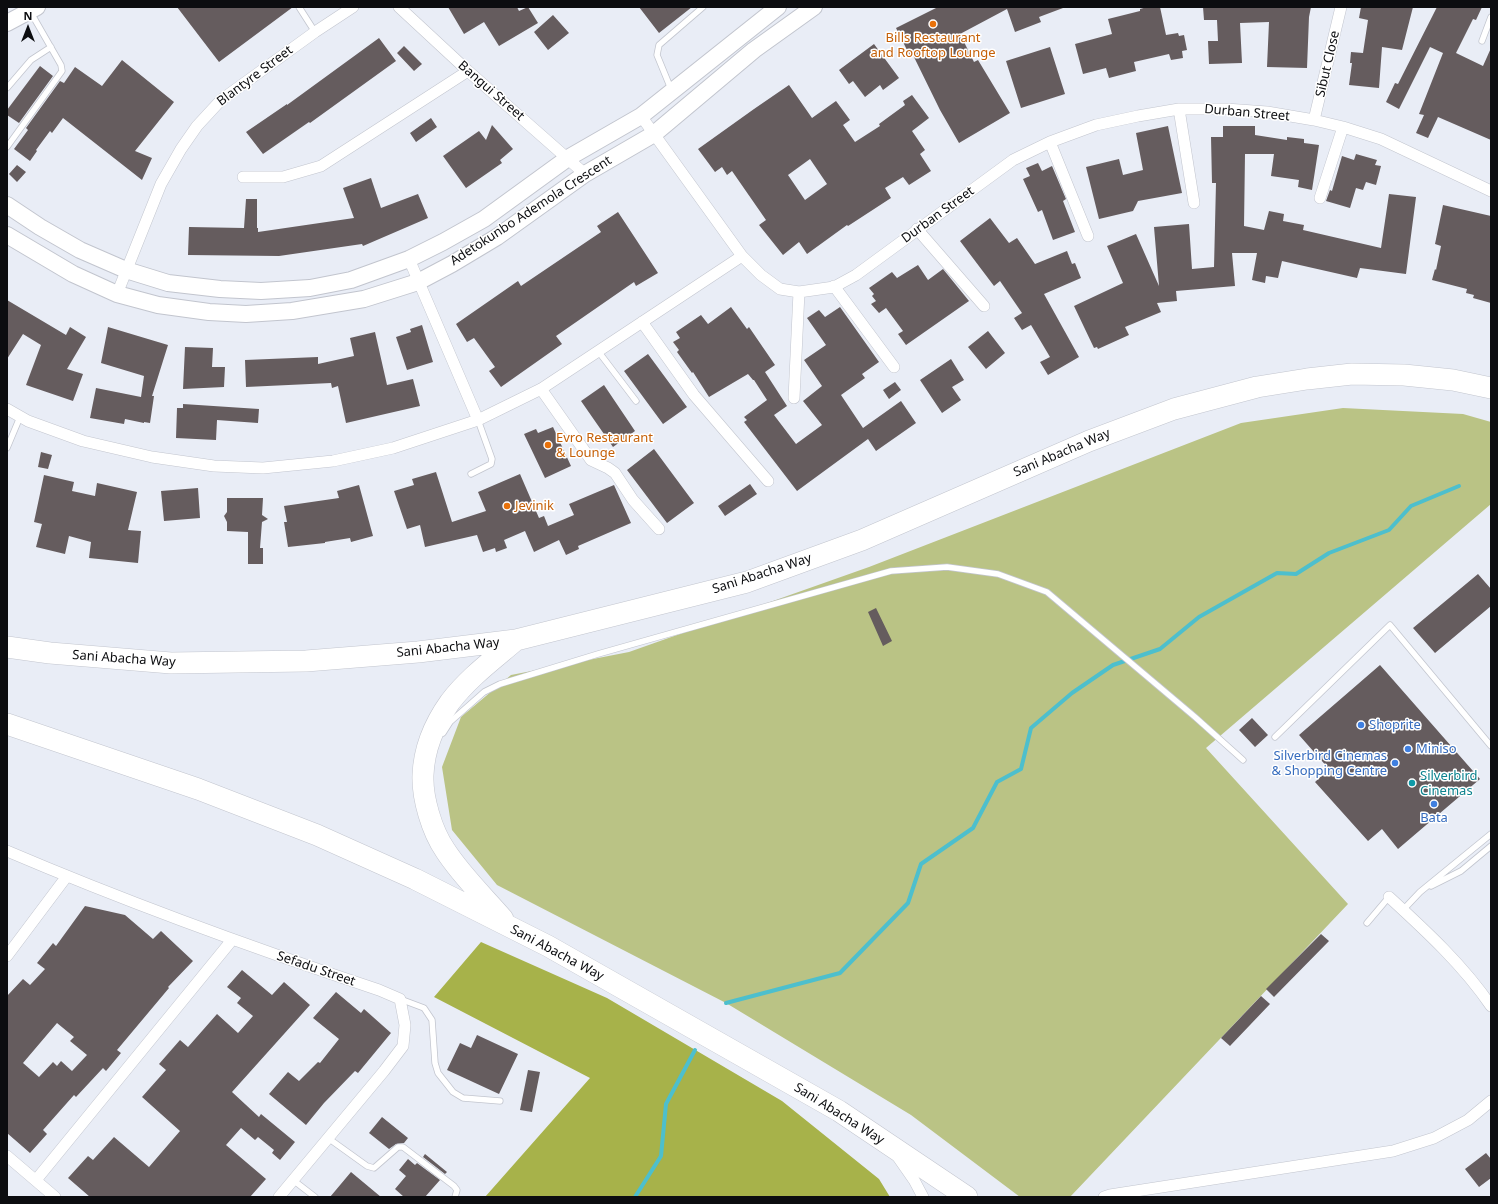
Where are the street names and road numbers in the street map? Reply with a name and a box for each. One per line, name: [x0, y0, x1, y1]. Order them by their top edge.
street label: Sibut Close: [1313, 29, 1343, 99]
street label: Blantyre Street: [214, 43, 296, 109]
street label: Bangui Street: [455, 58, 527, 124]
street label: Durban Street: [1204, 101, 1290, 125]
street label: Adetokunbo Ademola Crescent: [447, 153, 615, 269]
street label: Durban Street: [899, 183, 977, 247]
street label: Sani Abacha Way: [1011, 426, 1113, 480]
street label: Sani Abacha Way: [710, 551, 814, 597]
street label: Sani Abacha Way: [396, 635, 500, 661]
street label: Sani Abacha Way: [72, 648, 176, 670]
street label: Sani Abacha Way: [508, 922, 606, 984]
street label: Sefadu Street: [275, 948, 357, 990]
street label: Sani Abacha Way: [791, 1080, 887, 1148]

